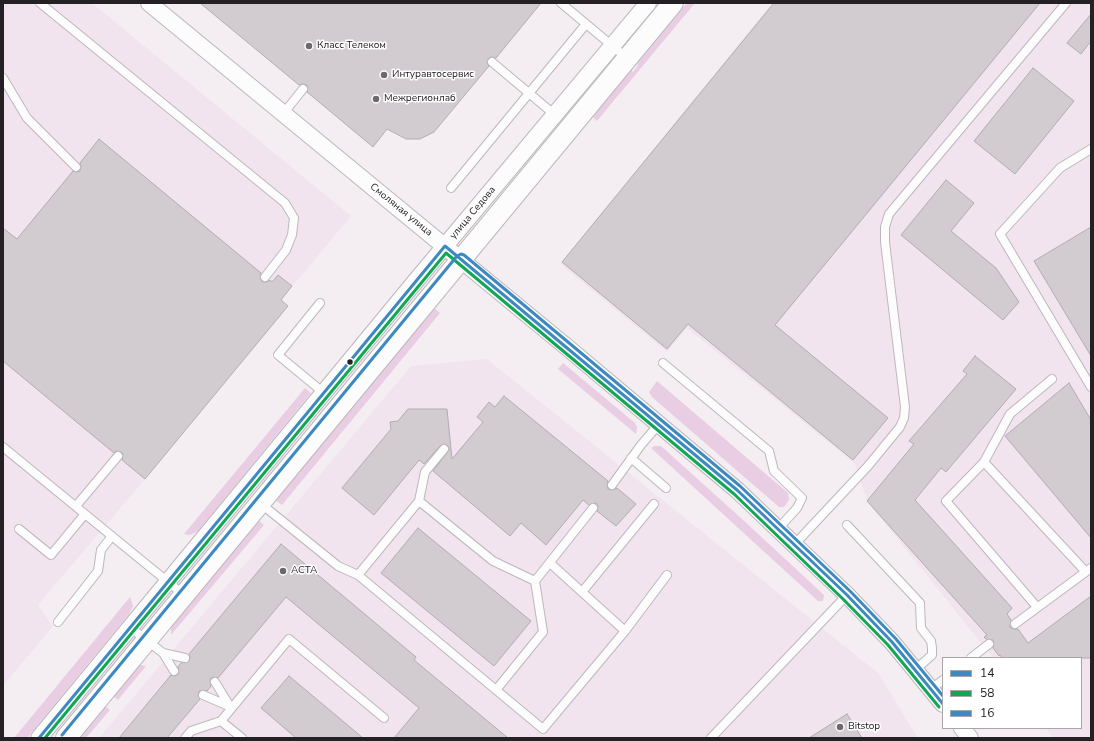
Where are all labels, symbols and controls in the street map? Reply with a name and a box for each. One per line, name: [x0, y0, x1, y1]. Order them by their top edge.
place label: Класс Телеком: [317, 40, 386, 52]
marker: Класс Телеком: [304, 41, 314, 51]
place label: Интуравтосервис: [392, 69, 474, 81]
marker: Интуравтосервис: [379, 70, 389, 80]
place label: Межрегионлаб: [384, 93, 456, 105]
marker: Межрегионлаб: [371, 94, 381, 104]
street label: Смоляная улица: [367, 181, 435, 239]
street label: улица Седова: [448, 184, 498, 242]
unlabelled marker: [345, 357, 355, 367]
place label: АСТА: [291, 565, 317, 577]
marker: АСТА: [278, 566, 288, 576]
legend: [942, 657, 1082, 729]
text: 14: [980, 665, 994, 681]
text: 58: [980, 685, 994, 701]
text: 16: [980, 705, 994, 721]
place label: Bitstop: [848, 721, 880, 733]
marker: Bitstop: [835, 722, 845, 732]

